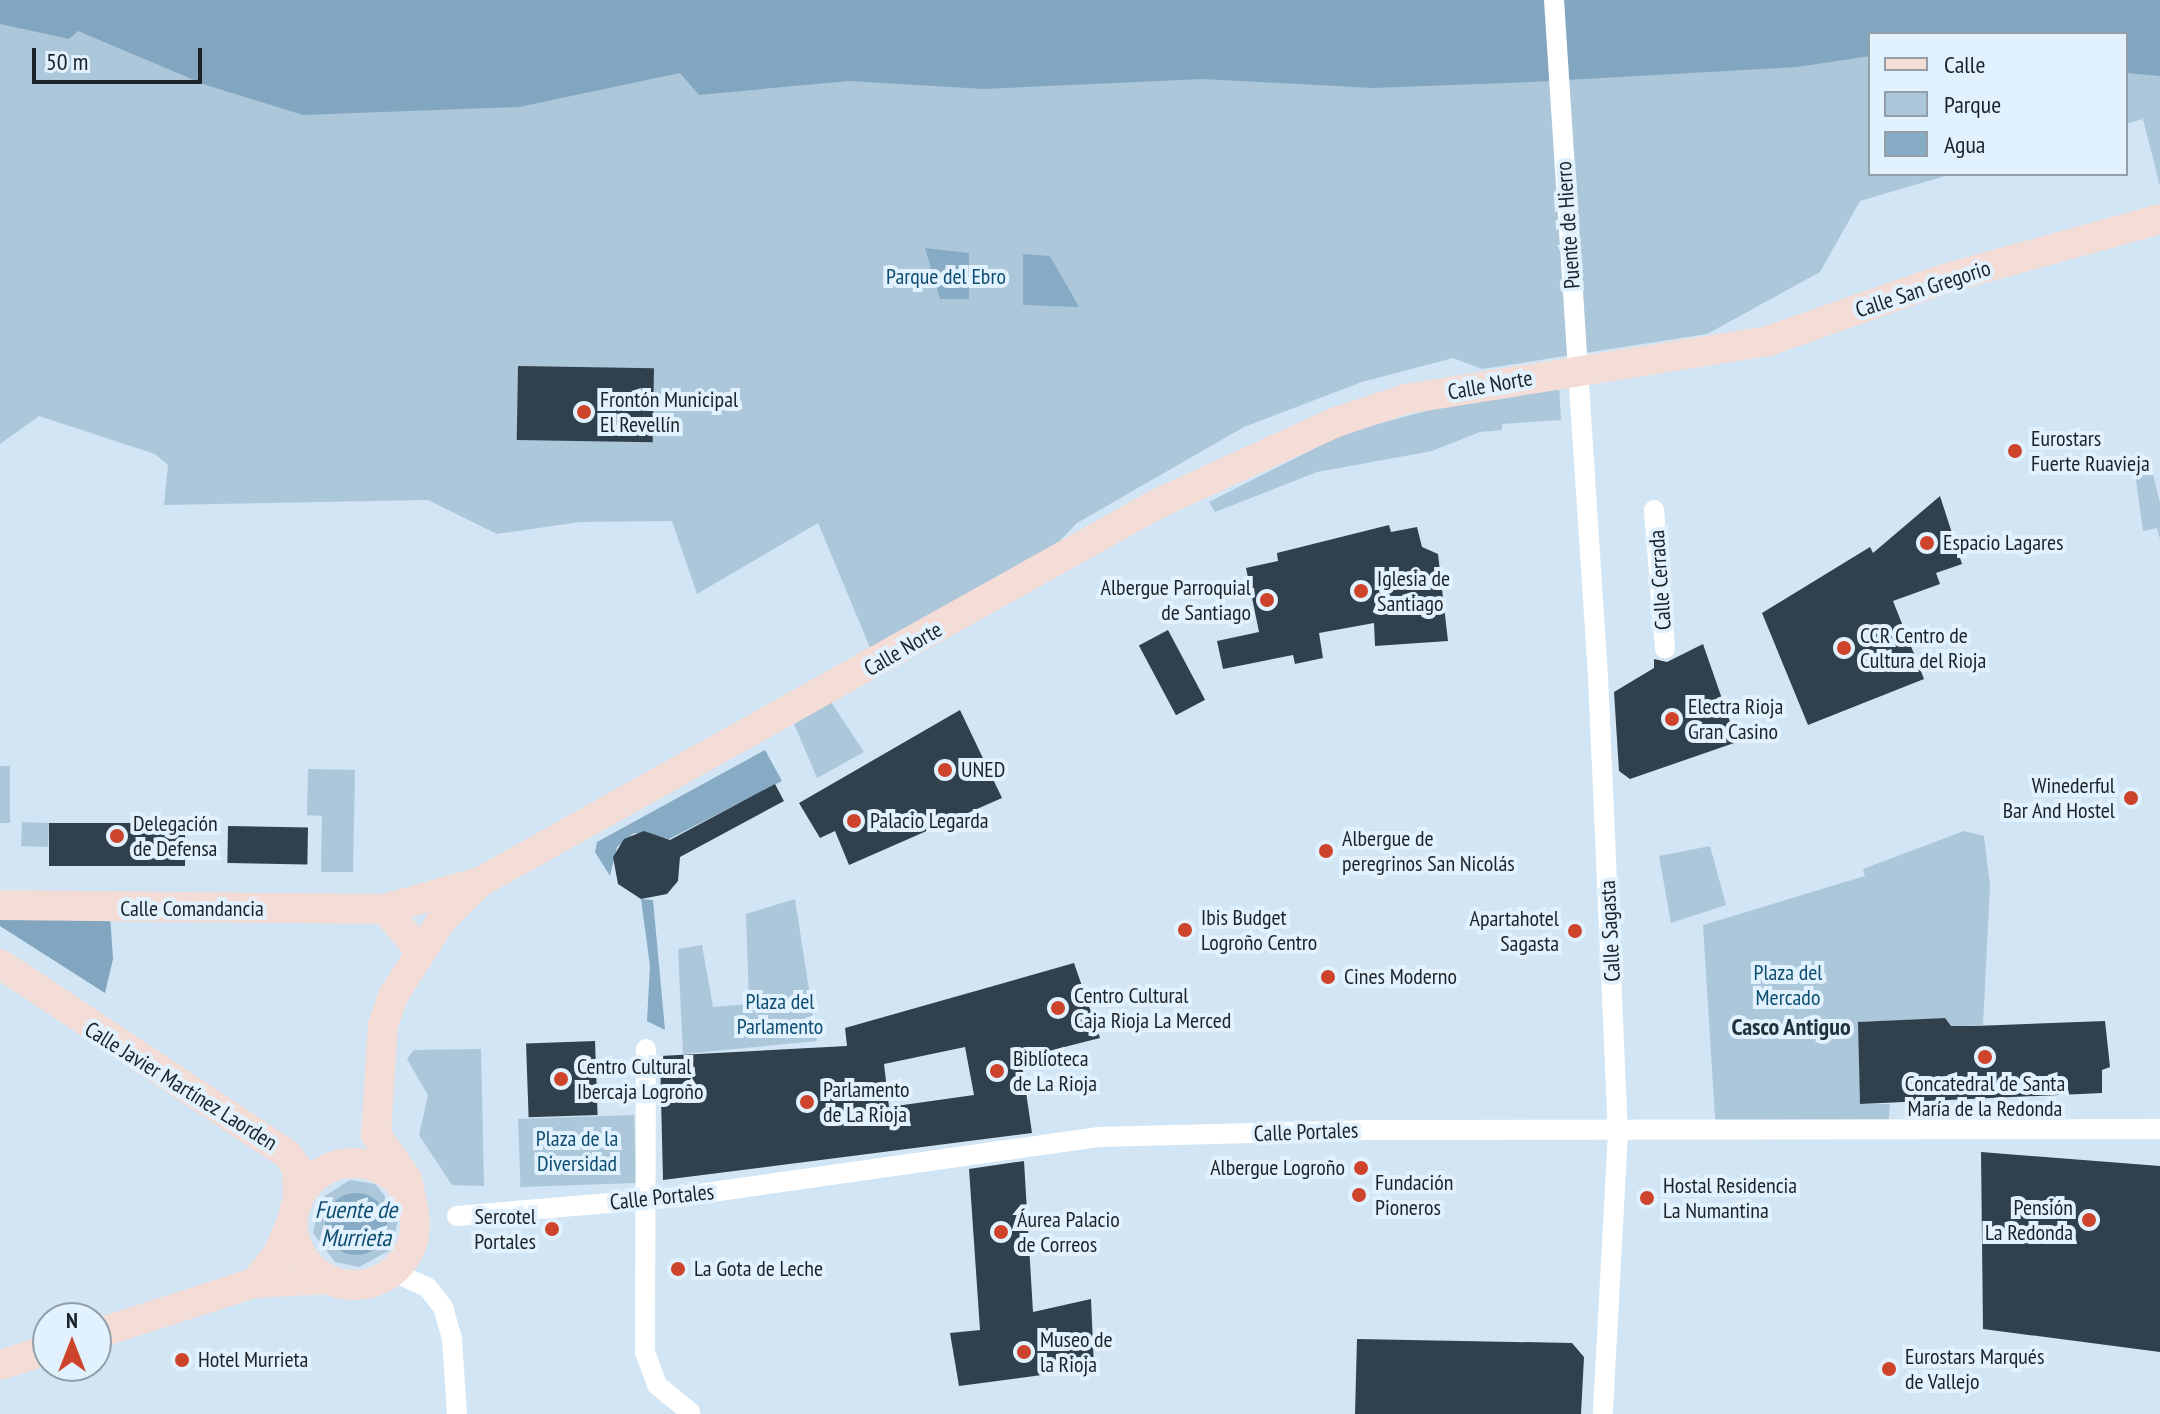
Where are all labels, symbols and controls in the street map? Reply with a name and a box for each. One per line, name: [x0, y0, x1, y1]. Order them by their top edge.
scale bar: [36, 32, 206, 82]
legend: [1868, 32, 2128, 176]
text: 50 m: [46, 46, 88, 77]
text: Calle: [1944, 49, 1985, 80]
text: Parque: [1944, 89, 2001, 120]
text: Agua: [1944, 129, 1985, 160]
street label: Puente de Hierro: [1550, 160, 1586, 290]
street label: Calle San Gregorio: [1852, 255, 1994, 323]
park label: Parque del Ebro: [886, 264, 1006, 290]
street label: Calle Norte: [1446, 365, 1534, 405]
place label: Frontón Municipal El Revellín: [600, 386, 738, 438]
marker: Frontón Municipal El Revellín: [575, 403, 593, 421]
place label: Eurostars Fuerte Ruavieja: [2031, 425, 2150, 476]
marker: Eurostars Fuerte Ruavieja: [2006, 442, 2024, 460]
street label: Calle Cerrada: [1643, 529, 1677, 631]
place label: Espacio Lagares: [1943, 530, 2063, 556]
marker: Espacio Lagares: [1918, 534, 1936, 552]
place label: Iglesia de Santiago: [1377, 565, 1450, 616]
place label: Albergue Parroquial de Santiago: [1101, 574, 1251, 626]
marker: Iglesia de Santiago: [1352, 582, 1370, 600]
marker: Albergue Parroquial de Santiago: [1258, 591, 1276, 609]
street label: Calle Norte: [859, 616, 947, 682]
place label: CCR Centro de Cultura del Rioja: [1860, 622, 1986, 674]
marker: CCR Centro de Cultura del Rioja: [1835, 639, 1853, 657]
place label: Electra Rioja Gran Casino: [1688, 693, 1783, 744]
marker: Electra Rioja Gran Casino: [1663, 710, 1681, 728]
place label: UNED: [961, 757, 1005, 783]
marker: UNED: [936, 761, 954, 779]
place label: Winederful Bar And Hostel: [2002, 772, 2115, 824]
marker: Winederful Bar And Hostel: [2122, 789, 2140, 807]
place label: Palacio Legarda: [870, 808, 989, 834]
place label: Delegación de Defensa: [133, 810, 218, 862]
marker: Palacio Legarda: [845, 812, 863, 830]
place label: Albergue de peregrinos San Nicolás: [1342, 825, 1515, 876]
marker: Delegación de Defensa: [108, 827, 126, 845]
marker: Albergue de peregrinos San Nicolás: [1317, 842, 1335, 860]
street label: Calle Sagasta: [1594, 880, 1626, 982]
street label: Calle Comandancia: [120, 896, 264, 922]
place label: Ibis Budget Logroño Centro: [1201, 904, 1317, 956]
place label: Apartahotel Sagasta: [1470, 905, 1559, 956]
marker: Ibis Budget Logroño Centro: [1176, 921, 1194, 939]
marker: Apartahotel Sagasta: [1566, 922, 1584, 940]
park label: Plaza del Mercado: [1754, 959, 1822, 1010]
place label: Cines Moderno: [1344, 964, 1457, 990]
marker: Cines Moderno: [1319, 968, 1337, 986]
place label: Centro Cultural Caja Rioja La Merced: [1074, 982, 1231, 1034]
park label: Plaza del Parlamento: [737, 988, 823, 1040]
marker: Centro Cultural Caja Rioja La Merced: [1049, 999, 1067, 1017]
district label: Casco Antiguo: [1731, 1013, 1851, 1041]
street label: Calle Javier Martínez Laorden: [80, 1016, 282, 1156]
place label: Biblioteca de La Rioja: [1013, 1045, 1097, 1096]
marker: Concatedral de Santa María de la Redonda: [1976, 1048, 1994, 1066]
place label: Centro Cultural Ibercaja Logroño: [577, 1053, 703, 1104]
marker: Biblioteca de La Rioja: [988, 1062, 1006, 1080]
marker: Centro Cultural Ibercaja Logroño: [552, 1070, 570, 1088]
place label: Concatedral de Santa María de la Redonda: [1905, 1070, 2065, 1122]
place label: Parlamento de La Rioja: [823, 1076, 910, 1128]
marker: Parlamento de La Rioja: [798, 1093, 816, 1111]
street label: Calle Portales: [1253, 1117, 1359, 1147]
park label: Plaza de la Diversidad: [536, 1125, 618, 1176]
place label: Albergue Logroño: [1210, 1155, 1345, 1181]
marker: Albergue Logroño: [1352, 1159, 1370, 1177]
place label: Fundación Pioneros: [1375, 1169, 1453, 1220]
place label: Hostal Residencia La Numantina: [1663, 1172, 1797, 1224]
street label: Calle Portales: [609, 1178, 715, 1216]
marker: Fundación Pioneros: [1350, 1186, 1368, 1204]
marker: Hostal Residencia La Numantina: [1638, 1189, 1656, 1207]
place label: Pensión La Redonda: [1985, 1194, 2073, 1246]
water label: Fuente de Murrieta: [315, 1196, 397, 1252]
place label: Sercotel Portales: [474, 1203, 536, 1254]
place label: Áurea Palacio de Correos: [1017, 1206, 1120, 1258]
marker: Pensión La Redonda: [2080, 1211, 2098, 1229]
marker: Sercotel Portales: [543, 1220, 561, 1238]
marker: Áurea Palacio de Correos: [992, 1223, 1010, 1241]
place label: La Gota de Leche: [694, 1256, 823, 1282]
marker: La Gota de Leche: [669, 1260, 687, 1278]
north arrow: [32, 1302, 112, 1382]
text: N: [66, 1306, 78, 1334]
place label: Museo de la Rioja: [1040, 1326, 1113, 1378]
marker: Museo de la Rioja: [1015, 1343, 1033, 1361]
place label: Eurostars Marqués de Vallejo: [1905, 1343, 2044, 1394]
place label: Hotel Murrieta: [198, 1347, 308, 1373]
marker: Hotel Murrieta: [173, 1351, 191, 1369]
marker: Eurostars Marqués de Vallejo: [1880, 1360, 1898, 1378]

